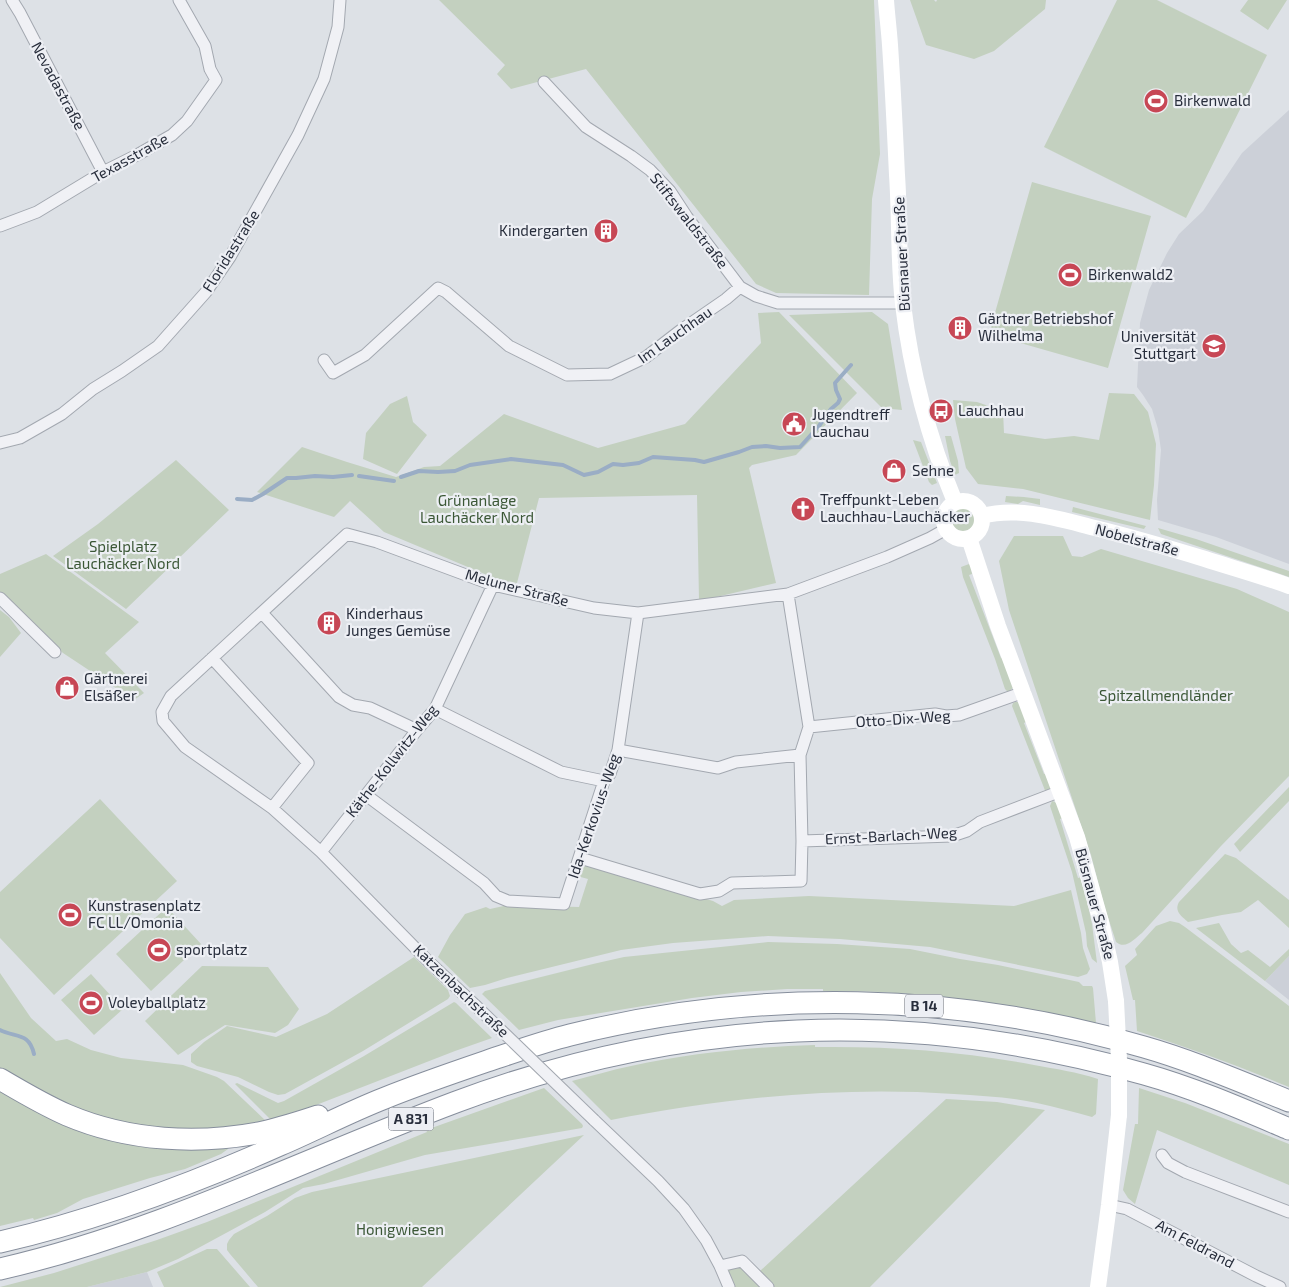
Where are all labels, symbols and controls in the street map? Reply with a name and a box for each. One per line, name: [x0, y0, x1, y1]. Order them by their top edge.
street label: Nevadastraße: [28, 38, 90, 133]
sports icon: Birkenwald: [1143, 88, 1169, 114]
place label: Birkenwald: [1174, 91, 1251, 109]
street label: Texasstraße: [88, 129, 171, 186]
street label: Stiftswaldstraße: [647, 169, 733, 272]
street label: Büsnauer Straße: [889, 196, 913, 312]
street label: Floridastraße: [198, 206, 263, 295]
building icon: Kindergarten: [593, 218, 619, 244]
place label: Kindergarten: [499, 221, 588, 239]
sports icon: Birkenwald2: [1057, 262, 1083, 288]
place label: Birkenwald2: [1088, 265, 1173, 283]
street label: Im Lauchhau: [634, 302, 715, 366]
place label: Gärtner Betriebshof Wilhelma: [978, 309, 1113, 344]
building icon: Gärtner Betriebshof Wilhelma: [947, 315, 973, 341]
place label: Universität Stuttgart: [1121, 327, 1196, 362]
school or university icon: Universität Stuttgart: [1201, 333, 1227, 359]
bus stop icon: Lauchhau: [928, 398, 954, 424]
place label: Lauchhau: [958, 401, 1024, 419]
place label: Jugendtreff Lauchau: [812, 405, 890, 440]
public building icon: Jugendtreff Lauchau: [781, 411, 807, 437]
shop icon: Sehne: [881, 458, 907, 484]
place label: Sehne: [912, 461, 954, 479]
place label: Treffpunkt-Leben Lauchhau-Lauchäcker: [820, 490, 970, 525]
park label: Grünanlage Lauchäcker Nord: [420, 491, 534, 526]
church icon: Treffpunkt-Leben Lauchhau-Lauchäcker: [790, 496, 816, 522]
street label: Nobelstraße: [1093, 519, 1181, 559]
park label: Spielplatz Lauchäcker Nord: [66, 537, 180, 572]
street label: Meluner Straße: [463, 565, 571, 610]
place label: Kinderhaus Junges Gemüse: [346, 604, 451, 639]
building icon: Kinderhaus Junges Gemüse: [316, 610, 342, 636]
place label: Gärtnerei Elsäßer: [84, 669, 148, 704]
shop icon: Gärtnerei Elsäßer: [54, 675, 80, 701]
park label: Spitzallmendländer: [1099, 686, 1233, 704]
street label: Käthe-Kollwitz-Weg: [342, 700, 441, 820]
street label: Otto-Dix-Weg: [855, 706, 952, 730]
street label: Ida-Kerkovius-Weg: [563, 750, 623, 880]
street label: Ernst-Barlach-Weg: [824, 823, 958, 847]
street label: Büsnauer Straße: [1072, 846, 1119, 961]
place label: Kunstrasenplatz FC LL/Omonia: [88, 896, 201, 931]
sports icon: Kunstrasenplatz FC LL/Omonia: [57, 902, 83, 928]
sports icon: sportplatz: [146, 937, 172, 963]
place label: sportplatz: [176, 940, 247, 958]
street label: Katzenbachstraße: [410, 940, 513, 1040]
sports icon: Voleyballplatz: [78, 990, 104, 1016]
place label: Voleyballplatz: [108, 993, 206, 1011]
road number: B 14: [905, 994, 943, 1018]
road number: A 831: [388, 1108, 434, 1130]
street label: Am Feldrand: [1153, 1215, 1238, 1271]
park label: Honigwiesen: [356, 1220, 444, 1238]

